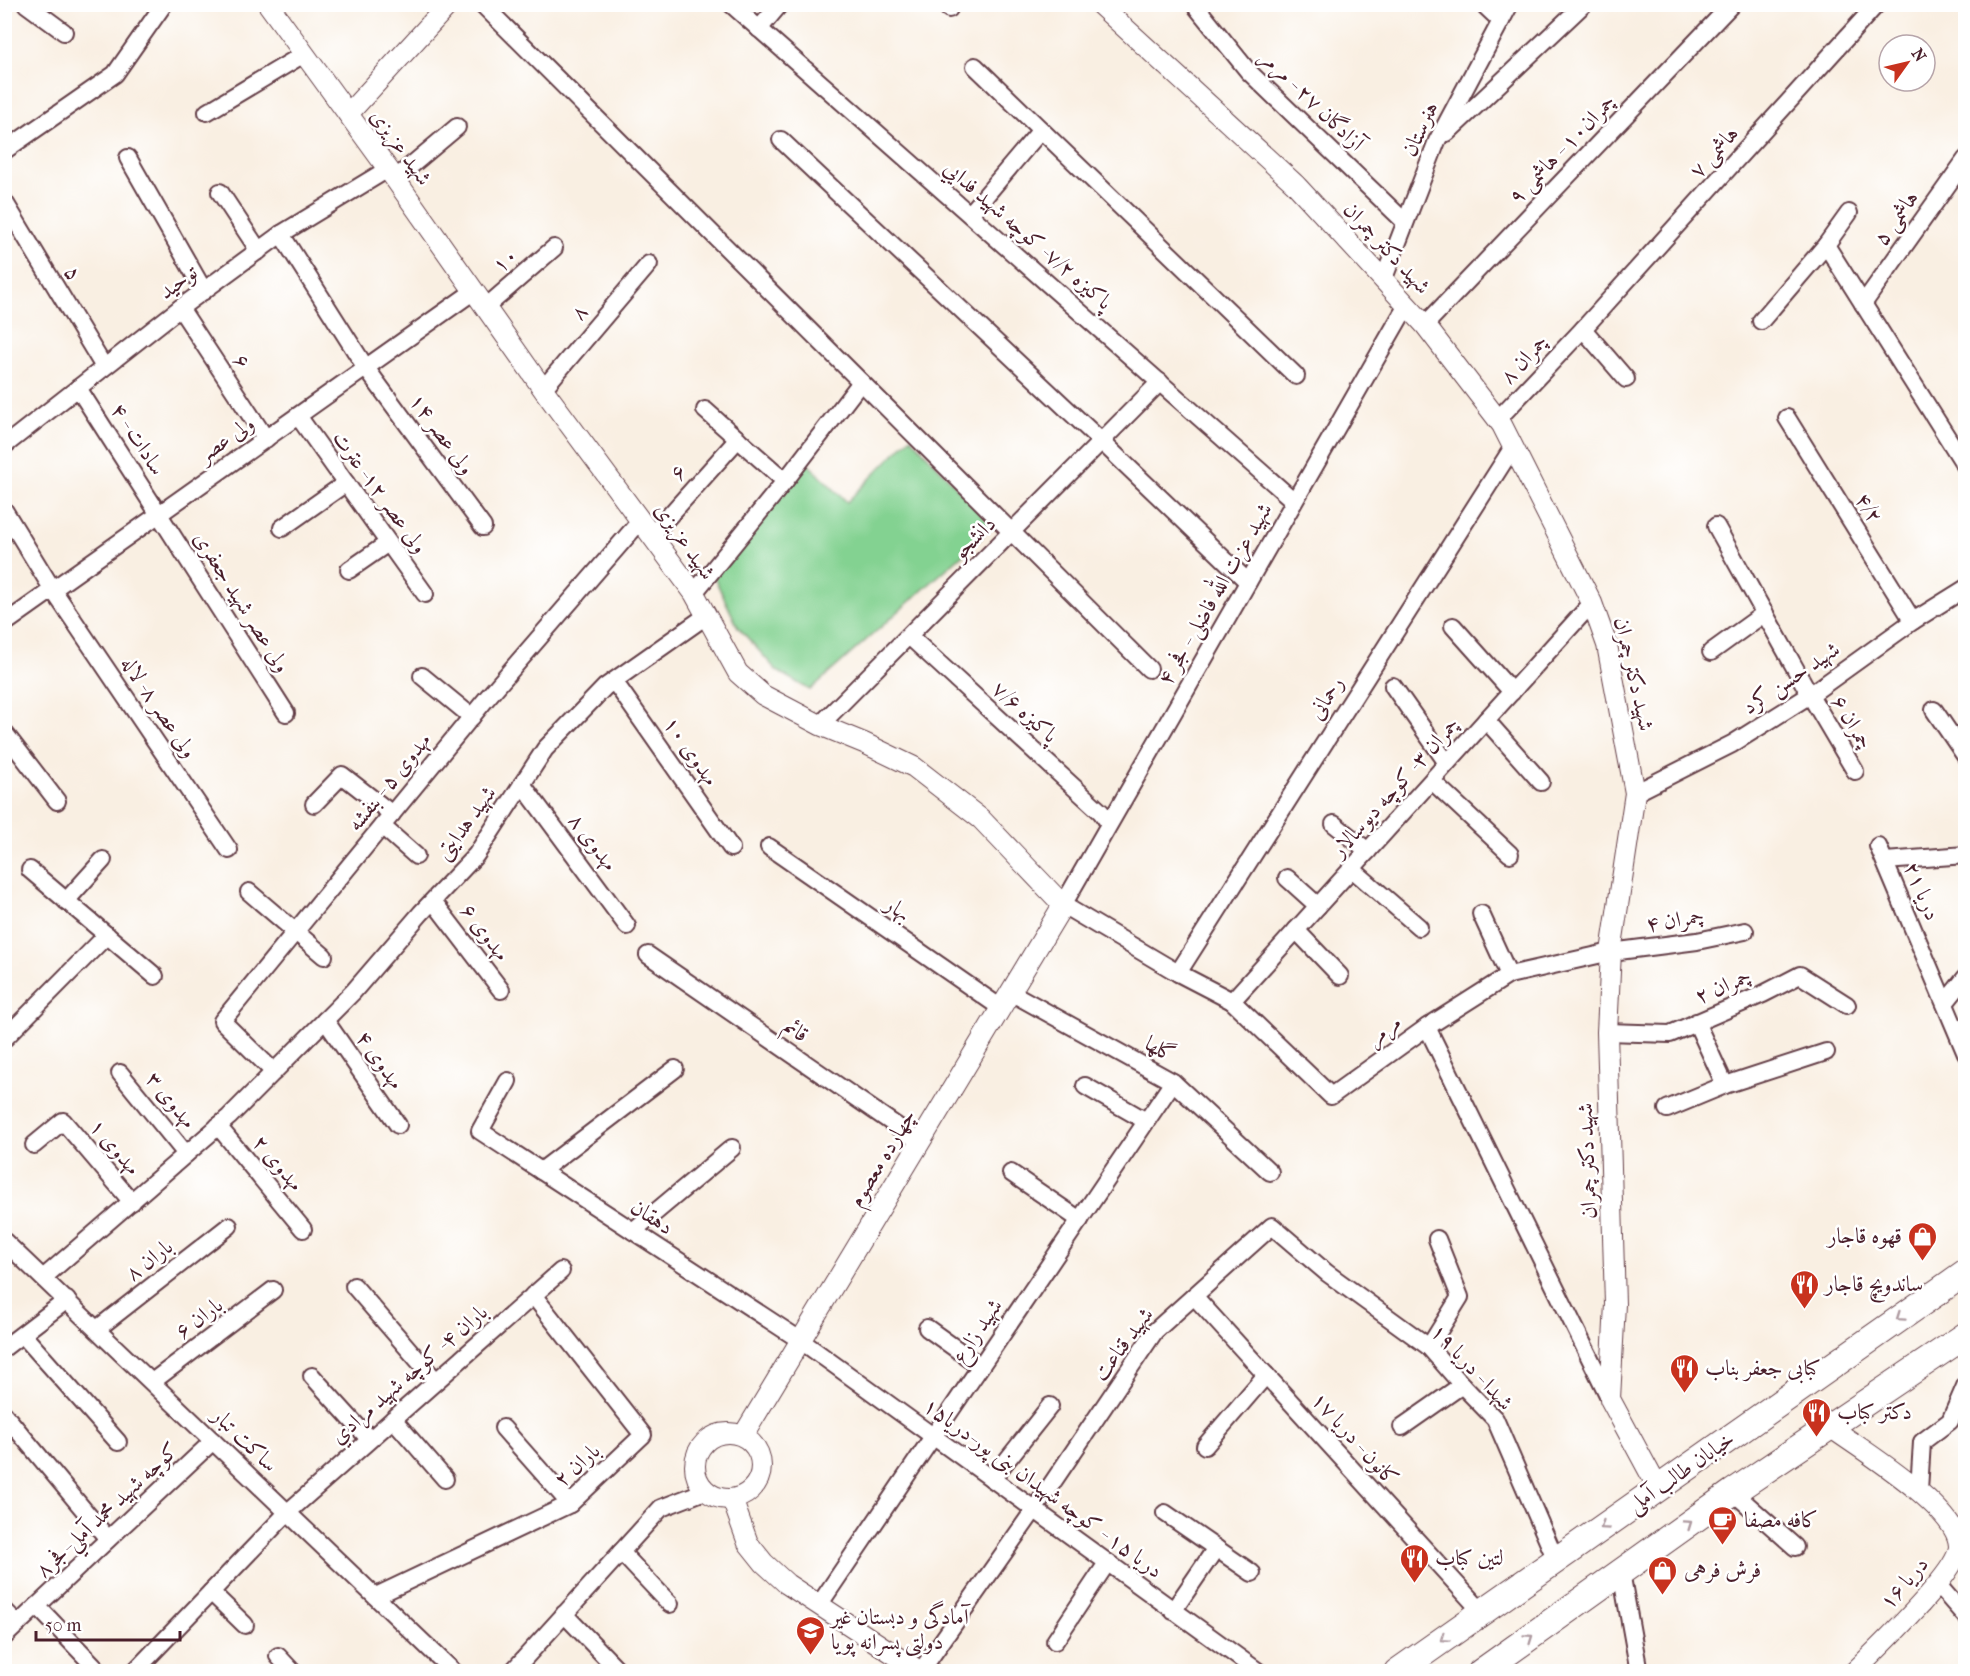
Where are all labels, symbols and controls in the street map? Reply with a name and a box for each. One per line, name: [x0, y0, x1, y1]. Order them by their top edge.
north arrow: [1877, 33, 1937, 93]
street label: آزادگان ۲۷ - مرمر: [1253, 43, 1372, 159]
text: N: [1908, 45, 1931, 66]
street label: چمران۱۰ - هاشمی ۹: [1503, 89, 1622, 211]
street label: هنرستان: [1396, 97, 1444, 161]
street label: شهید عزیزی: [363, 104, 437, 192]
street label: هاشمی ۷: [1684, 121, 1745, 185]
street label: پاکیزه ۷/۲- كوچه شهيد فدايي: [935, 155, 1119, 320]
street label: هاشمی ۵: [1868, 186, 1926, 252]
street label: شهید دکتر چمران: [1337, 197, 1436, 300]
street label: ۱۰: [487, 242, 523, 278]
street label: توحید: [153, 259, 203, 305]
street label: ۵: [59, 261, 87, 285]
street label: ۸: [565, 299, 593, 325]
street label: چمران ۸: [1495, 329, 1554, 390]
street label: ۶: [228, 349, 256, 373]
street label: ولی عصر ۱۴: [403, 388, 480, 480]
street label: ۴ - سادات: [105, 398, 171, 480]
street label: ولی عصر: [191, 410, 260, 470]
street label: ولی عصر ۱۲- عترت: [326, 426, 433, 559]
street label: ۶: [664, 459, 692, 485]
street label: ۴/۲: [1850, 488, 1888, 528]
street label: شهید عزت الله فاضلی - فجر ۴: [1148, 496, 1280, 691]
street label: شهید عزیزی: [647, 497, 721, 586]
street label: دانشجو: [945, 511, 1001, 567]
street label: ولی عصر شهید جعفری: [187, 527, 296, 678]
street label: شهید دکتر چمران: [1607, 615, 1660, 734]
street label: شهید حسن کرد: [1737, 636, 1846, 722]
street label: ولی عصر ۸- لاله: [115, 651, 203, 763]
street label: رحمانی: [1303, 672, 1349, 724]
street label: پاکیزه ۷/۶: [985, 676, 1065, 752]
street label: چمران ۶: [1825, 690, 1878, 754]
street label: مهدوی ۱۰: [657, 712, 724, 791]
street label: چمران ۳- كوچه ديوسالار: [1324, 712, 1466, 865]
street label: مهدوی ۵ - بنفشه: [342, 728, 437, 837]
street label: شهید هدایتی: [430, 781, 502, 866]
street label: مهدوی ۸: [562, 808, 623, 876]
street label: دریا ۲۱: [1898, 858, 1946, 924]
street label: بهار: [878, 890, 916, 928]
street label: مهدوی ۶: [454, 898, 515, 966]
street label: چمران ۴: [1644, 903, 1706, 938]
street label: چمران ۲: [1691, 963, 1755, 1010]
street label: مرمر: [1362, 1009, 1407, 1053]
street label: قائم: [775, 1012, 814, 1053]
street label: مهدوی ۴: [350, 1026, 409, 1095]
street label: گلها: [1140, 1029, 1180, 1068]
street label: مهدوی ۳: [140, 1067, 202, 1134]
street label: شهید دکتر چمران: [1572, 1103, 1603, 1219]
street label: چهارده معصوم: [843, 1104, 927, 1215]
street label: مهدوی ۱: [83, 1114, 146, 1181]
street label: مهدوی ۲: [246, 1130, 309, 1197]
street label: دهقان: [626, 1194, 678, 1240]
shop icon: قهوه قاجار: [1907, 1220, 1939, 1262]
place label: قهوه قاجار: [1826, 1223, 1902, 1249]
street label: باران ۸: [120, 1233, 178, 1287]
restaurant icon: ساندویچ قاجار: [1788, 1268, 1820, 1310]
place label: ساندویچ قاجار: [1823, 1271, 1923, 1303]
street label: باران ۶: [170, 1292, 228, 1344]
street label: شهید زارع: [946, 1294, 1012, 1371]
street label: باران ۴- كوچه شهيد مرادي: [325, 1299, 495, 1452]
street label: شهید قناعت: [1087, 1302, 1160, 1386]
one-way arrow: [1896, 1310, 1907, 1321]
street label: شهدا - دریا ۱۹: [1425, 1318, 1519, 1416]
restaurant icon: کبابی جعفر بناب: [1668, 1352, 1700, 1394]
place label: کبابی جعفر بناب: [1705, 1355, 1821, 1384]
street label: کانون - دریا ۱۷: [1306, 1387, 1404, 1491]
street label: دریا ۱۵ - كوچه شهيدان بنی پور-دريا۱۵: [916, 1392, 1168, 1586]
restaurant icon: دكتر كباب: [1800, 1396, 1832, 1438]
place label: دكتر كباب: [1837, 1399, 1912, 1425]
street label: ساکت تبار: [205, 1401, 283, 1477]
street label: خیابان طالب آملی: [1622, 1425, 1741, 1521]
street label: كوچه شهيد محمد آملي-فجر۸: [29, 1436, 189, 1589]
street label: باران ۲: [549, 1438, 605, 1492]
cafe icon: کافه مصفا: [1707, 1504, 1739, 1546]
place label: کافه مصفا: [1744, 1507, 1818, 1533]
one-way arrow: [1599, 1519, 1610, 1530]
one-way arrow: [1681, 1521, 1692, 1532]
restaurant icon: لتین کباب: [1398, 1542, 1430, 1584]
place label: لتین کباب: [1435, 1545, 1504, 1571]
street label: دریا ۱۶: [1874, 1551, 1934, 1615]
shop icon: فرش فرهی: [1647, 1554, 1679, 1596]
place label: فرش فرهی: [1684, 1557, 1761, 1584]
place label: آمادگی و دبستان غیر دولتی پسرانه پویا: [829, 1600, 971, 1658]
scale bar: [36, 1604, 180, 1642]
school or university icon: آمادگی و دبستان غیر دولتی پسرانه پویا: [794, 1614, 826, 1656]
text: 50 m: [45, 1615, 82, 1636]
one-way arrow: [1440, 1631, 1451, 1642]
one-way arrow: [1522, 1634, 1533, 1645]

